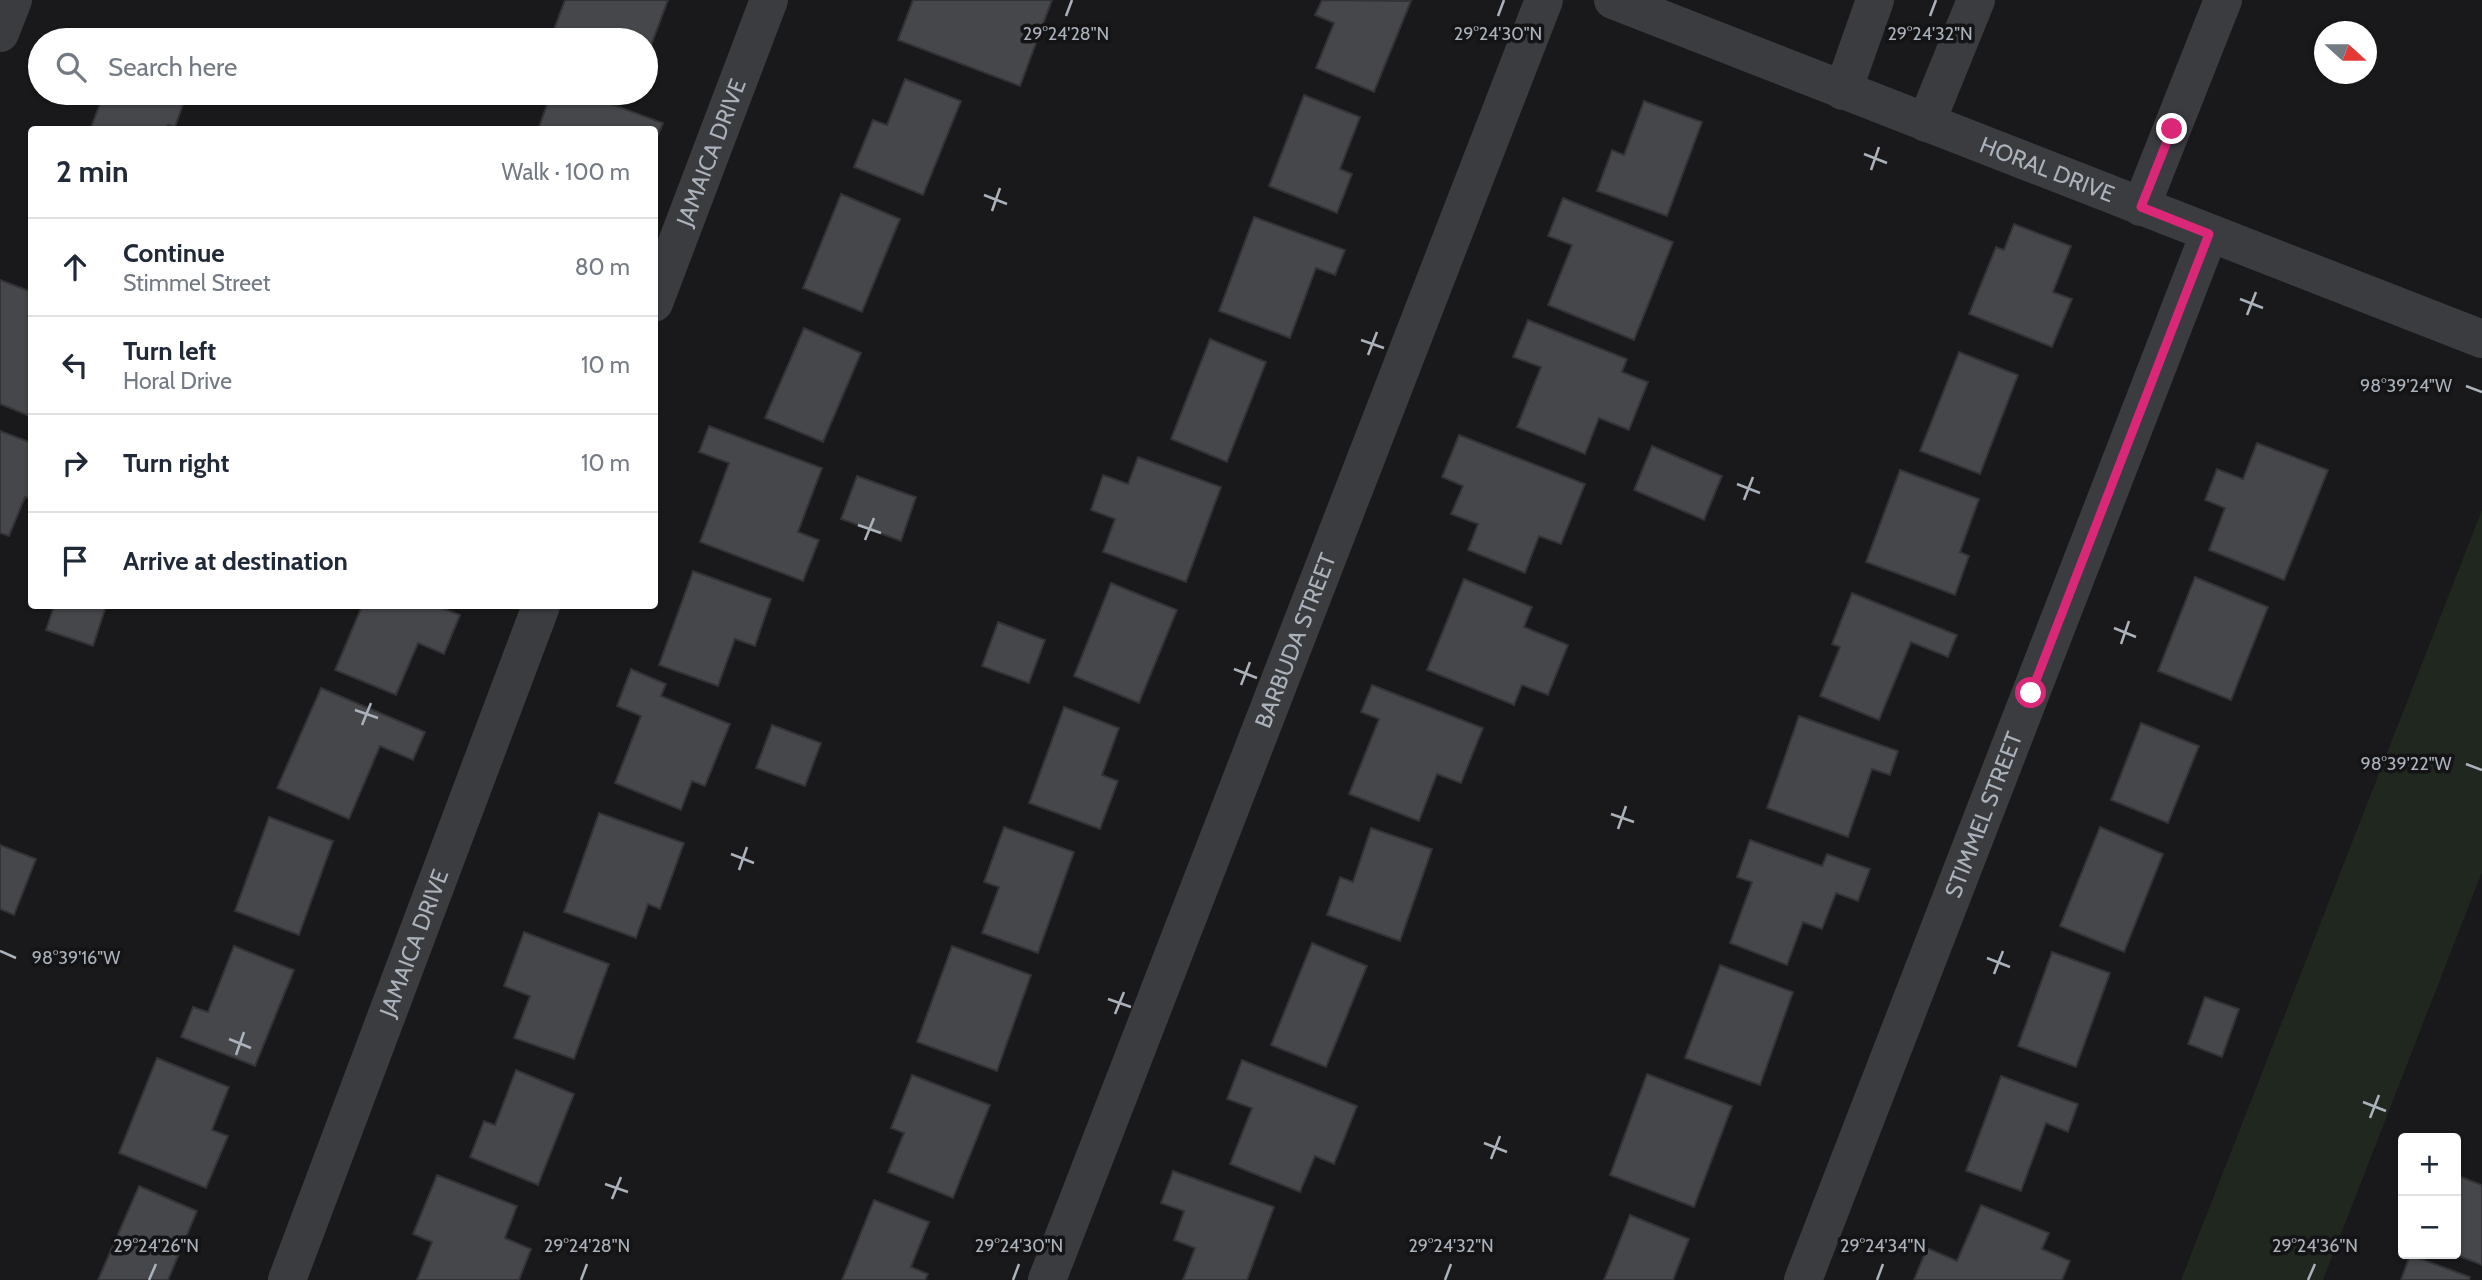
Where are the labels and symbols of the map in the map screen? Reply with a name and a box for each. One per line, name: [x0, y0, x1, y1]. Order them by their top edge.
north arrow: [2314, 21, 2377, 84]
text: 29°24'28"N: [1023, 23, 1109, 45]
text: 29°24'30"N: [1454, 23, 1542, 45]
text: 29°24'32"N: [1887, 23, 1973, 45]
street label: JAMAICA DRIVE: [670, 75, 752, 231]
route end: [2156, 113, 2187, 144]
street label: HORAL DRIVE: [1976, 131, 2118, 208]
text: 98°39'24"W: [2360, 375, 2452, 397]
street label: BARBUDA STREET: [1249, 549, 1342, 732]
route start: [2015, 677, 2046, 708]
street label: STIMMEL STREET: [1939, 728, 2028, 902]
text: 98°39'22"W: [2360, 753, 2452, 775]
street label: JAMAICA DRIVE: [373, 865, 454, 1022]
text: 98°39'16"W: [32, 947, 120, 969]
text: 29°24'26"N: [113, 1235, 199, 1257]
text: 29°24'28"N: [544, 1235, 630, 1257]
text: 29°24'30"N: [975, 1235, 1063, 1257]
text: 29°24'32"N: [1408, 1235, 1494, 1257]
text: 29°24'34"N: [1840, 1235, 1926, 1257]
text: 29°24'36"N: [2272, 1235, 2358, 1257]

